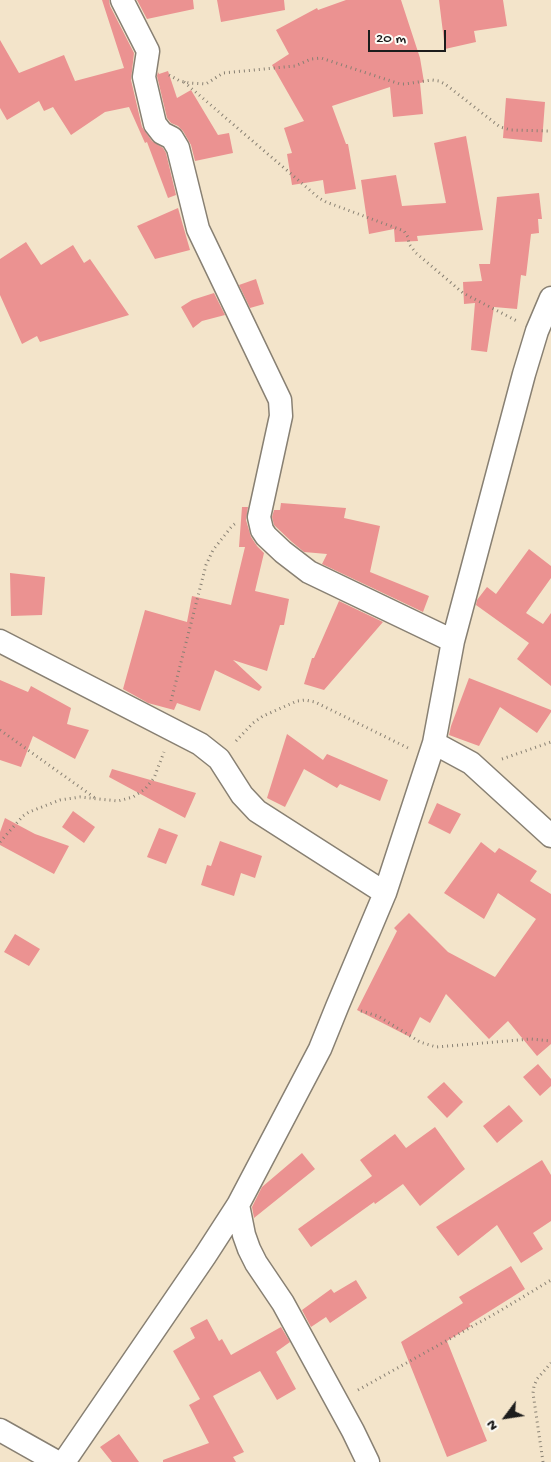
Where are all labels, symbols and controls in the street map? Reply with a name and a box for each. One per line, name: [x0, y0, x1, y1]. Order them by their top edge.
scale bar: [371, 20, 448, 52]
text: 20 m: [376, 30, 406, 48]
north arrow: [481, 1392, 531, 1442]
text: N: [483, 1417, 502, 1433]

